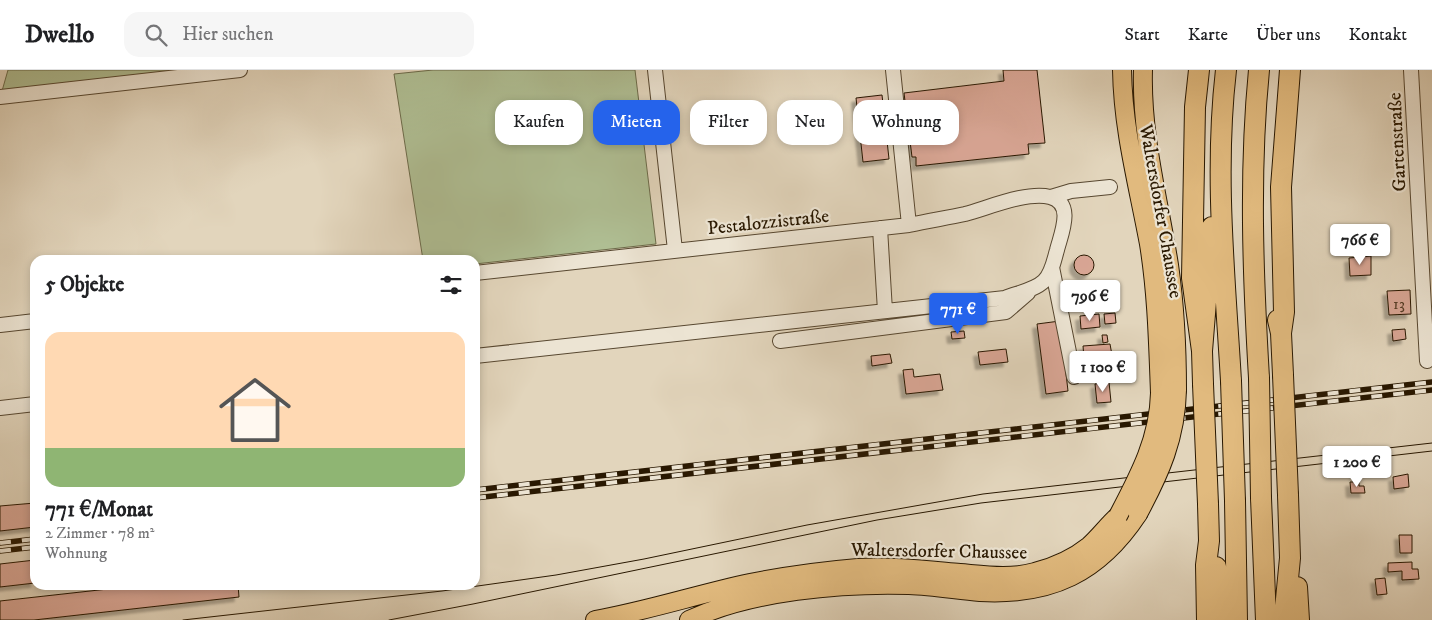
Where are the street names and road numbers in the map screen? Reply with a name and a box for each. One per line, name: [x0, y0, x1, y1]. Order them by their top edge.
street label: Gartenstraße: [1383, 92, 1412, 192]
street label: Waltersdorfer Chaussee: [1134, 121, 1187, 300]
street label: Pestalozzistraße: [706, 205, 830, 240]
street label: Waltersdorfer Chaussee: [850, 538, 1027, 565]

